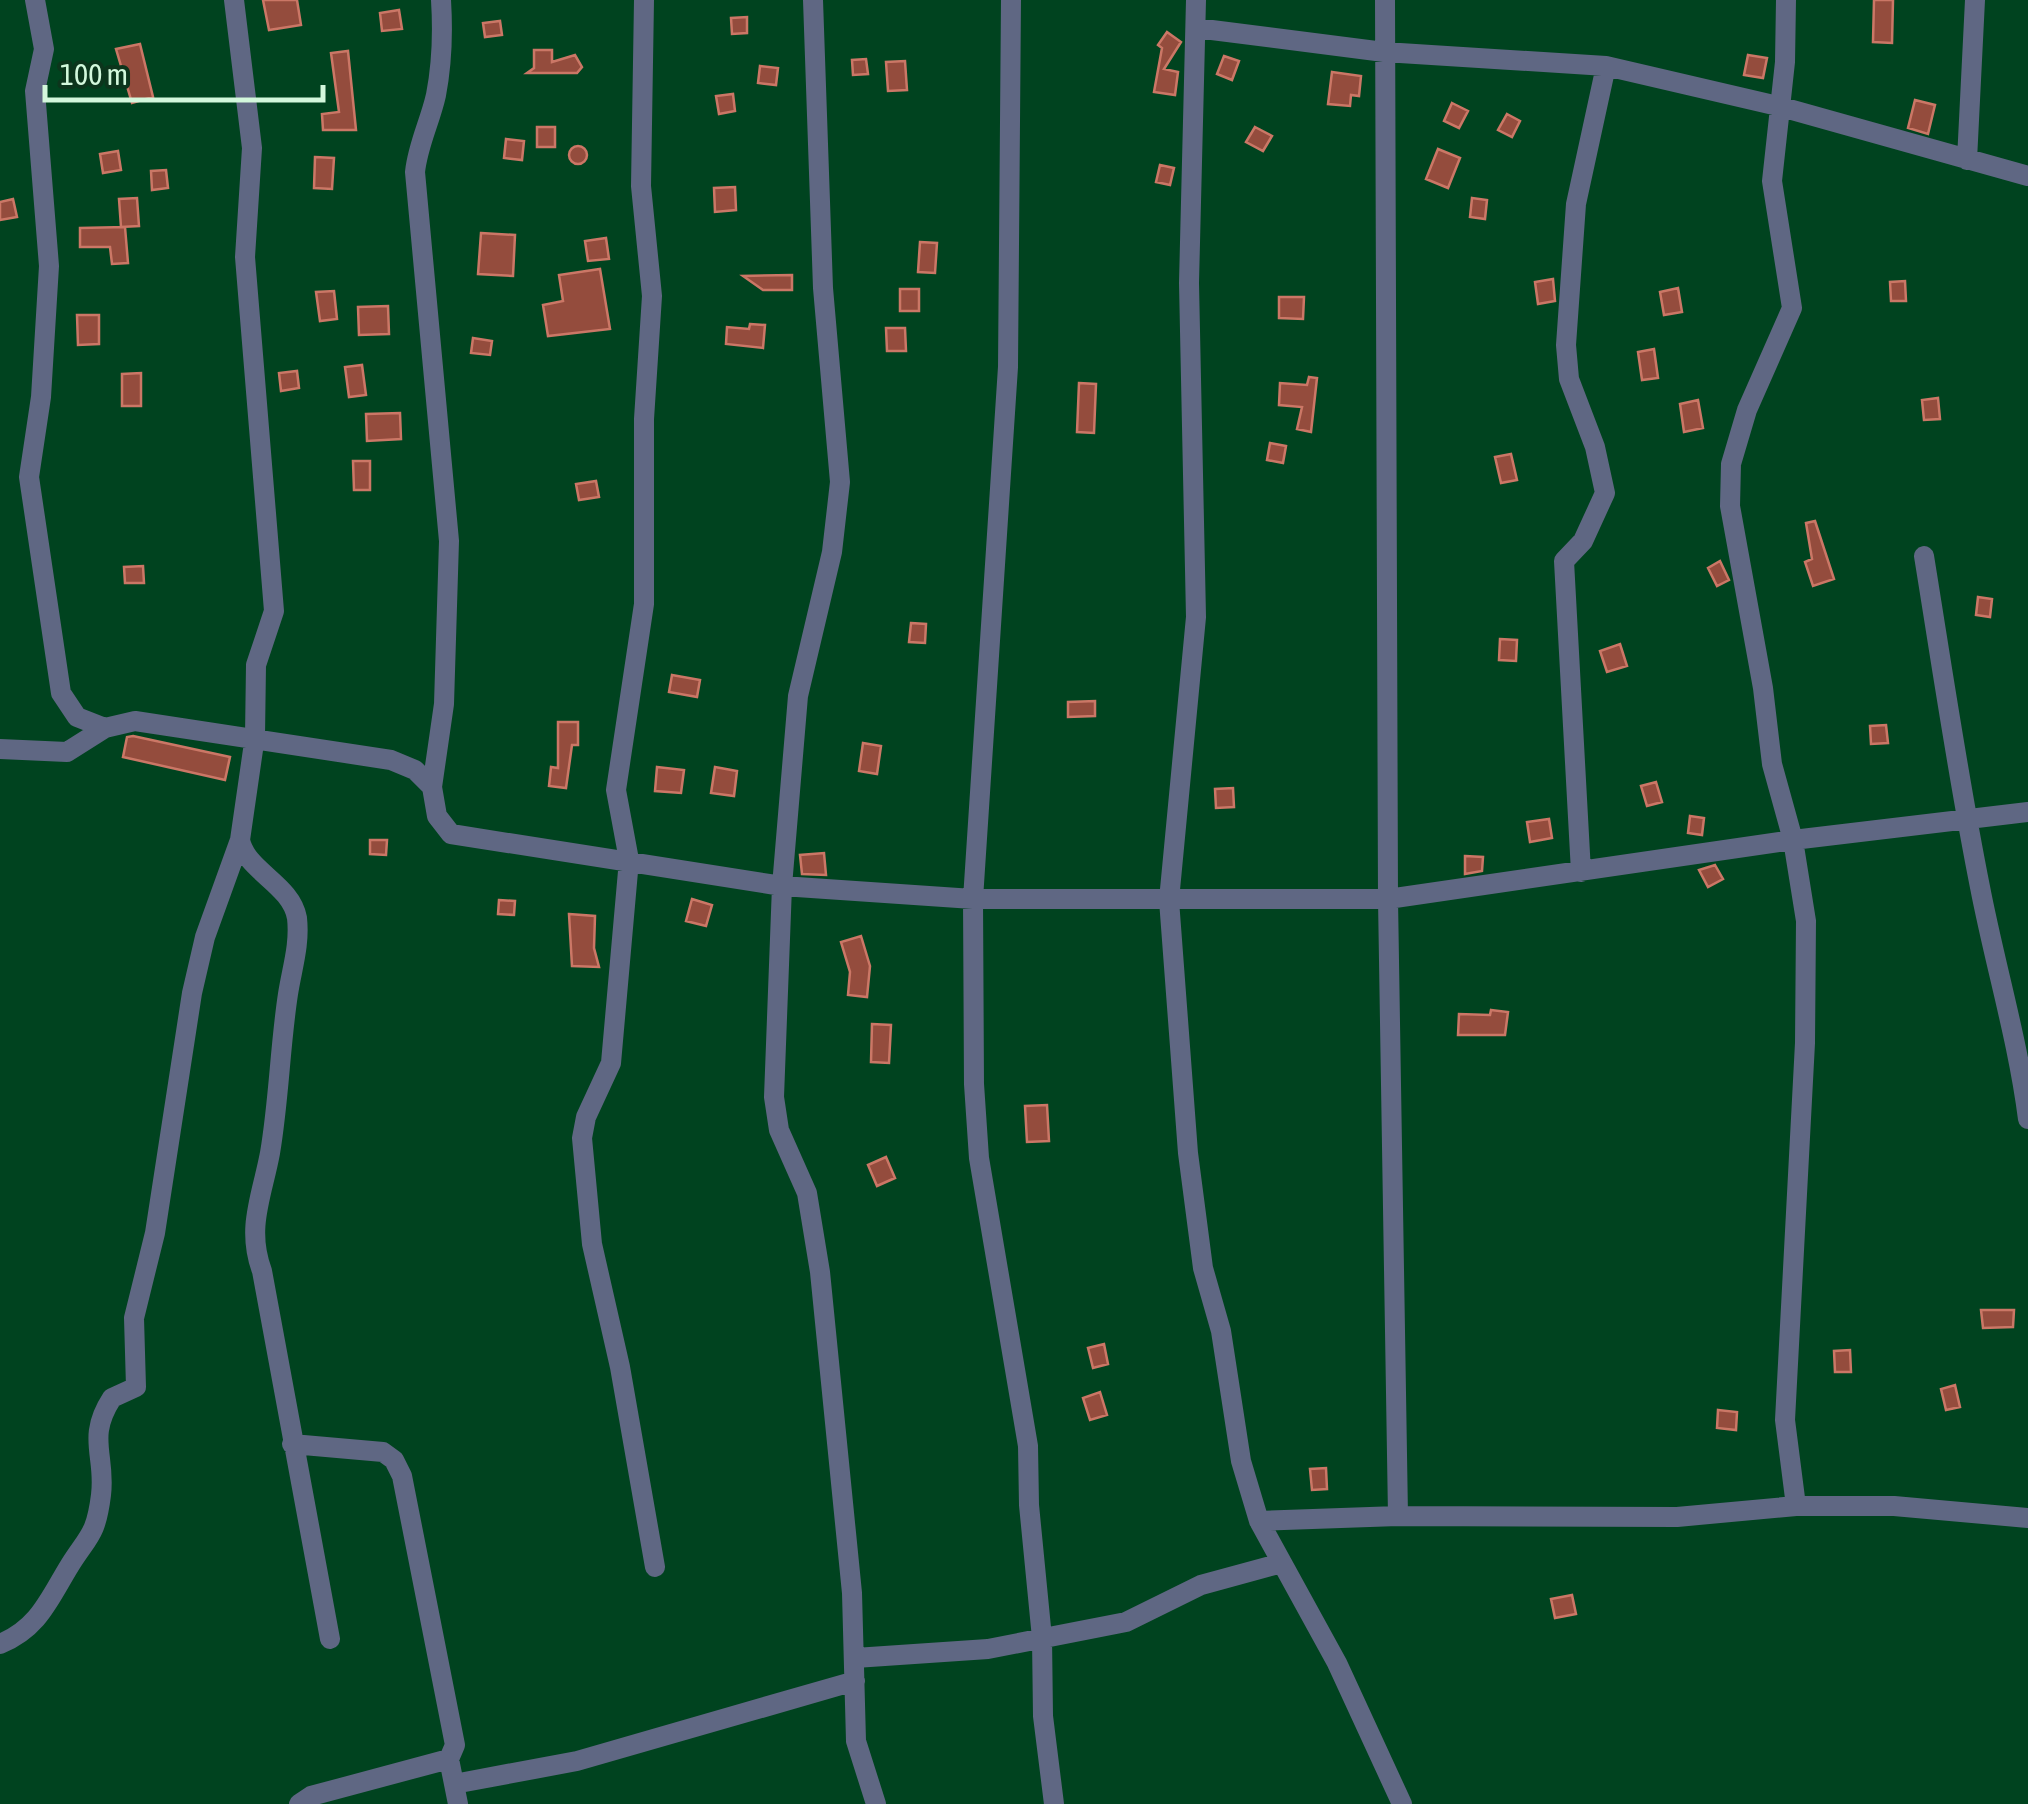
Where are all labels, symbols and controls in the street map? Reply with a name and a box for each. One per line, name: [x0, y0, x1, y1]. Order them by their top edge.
scale bar: [45, 40, 322, 102]
text: 100 m: [60, 57, 128, 91]

